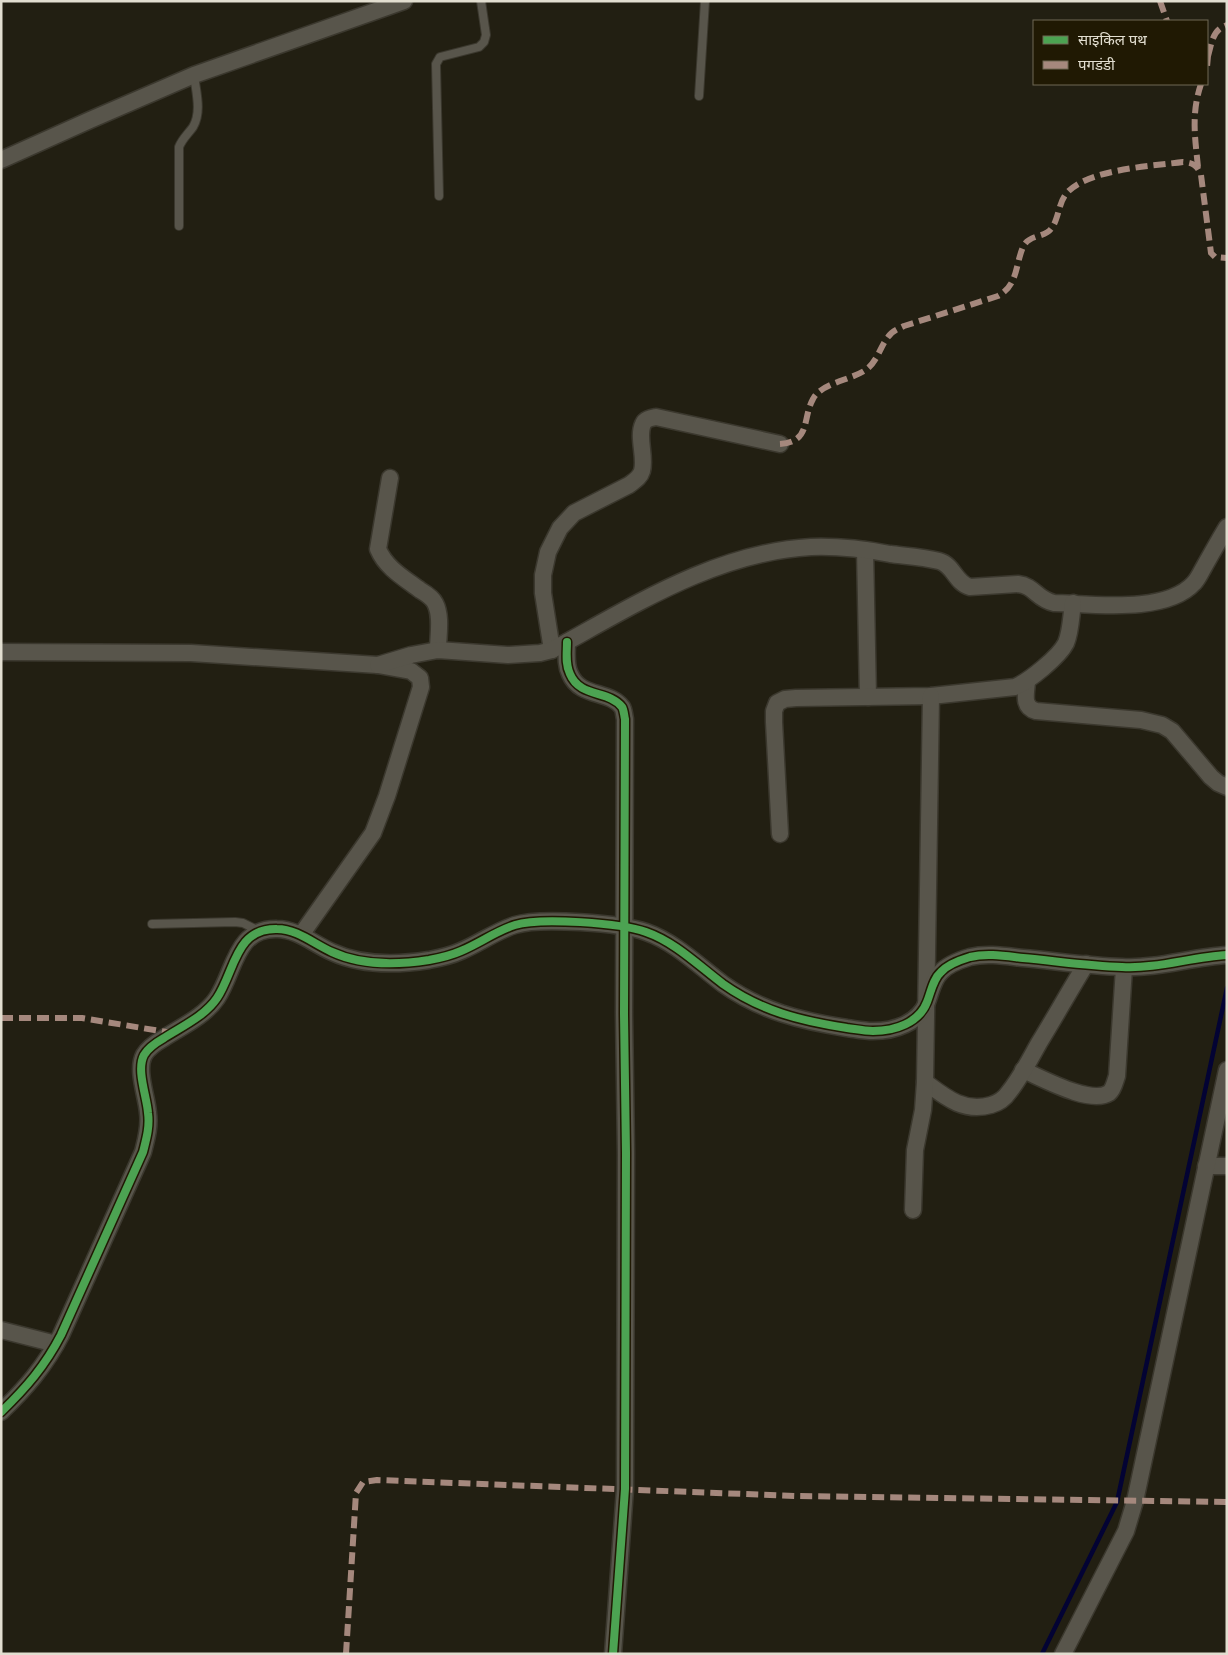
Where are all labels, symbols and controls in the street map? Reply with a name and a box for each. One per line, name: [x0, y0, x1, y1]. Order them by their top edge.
legend: [1033, 20, 1208, 85]
text: साइकिल पथ: [1078, 30, 1147, 49]
text: पगडंडी: [1078, 55, 1116, 74]

